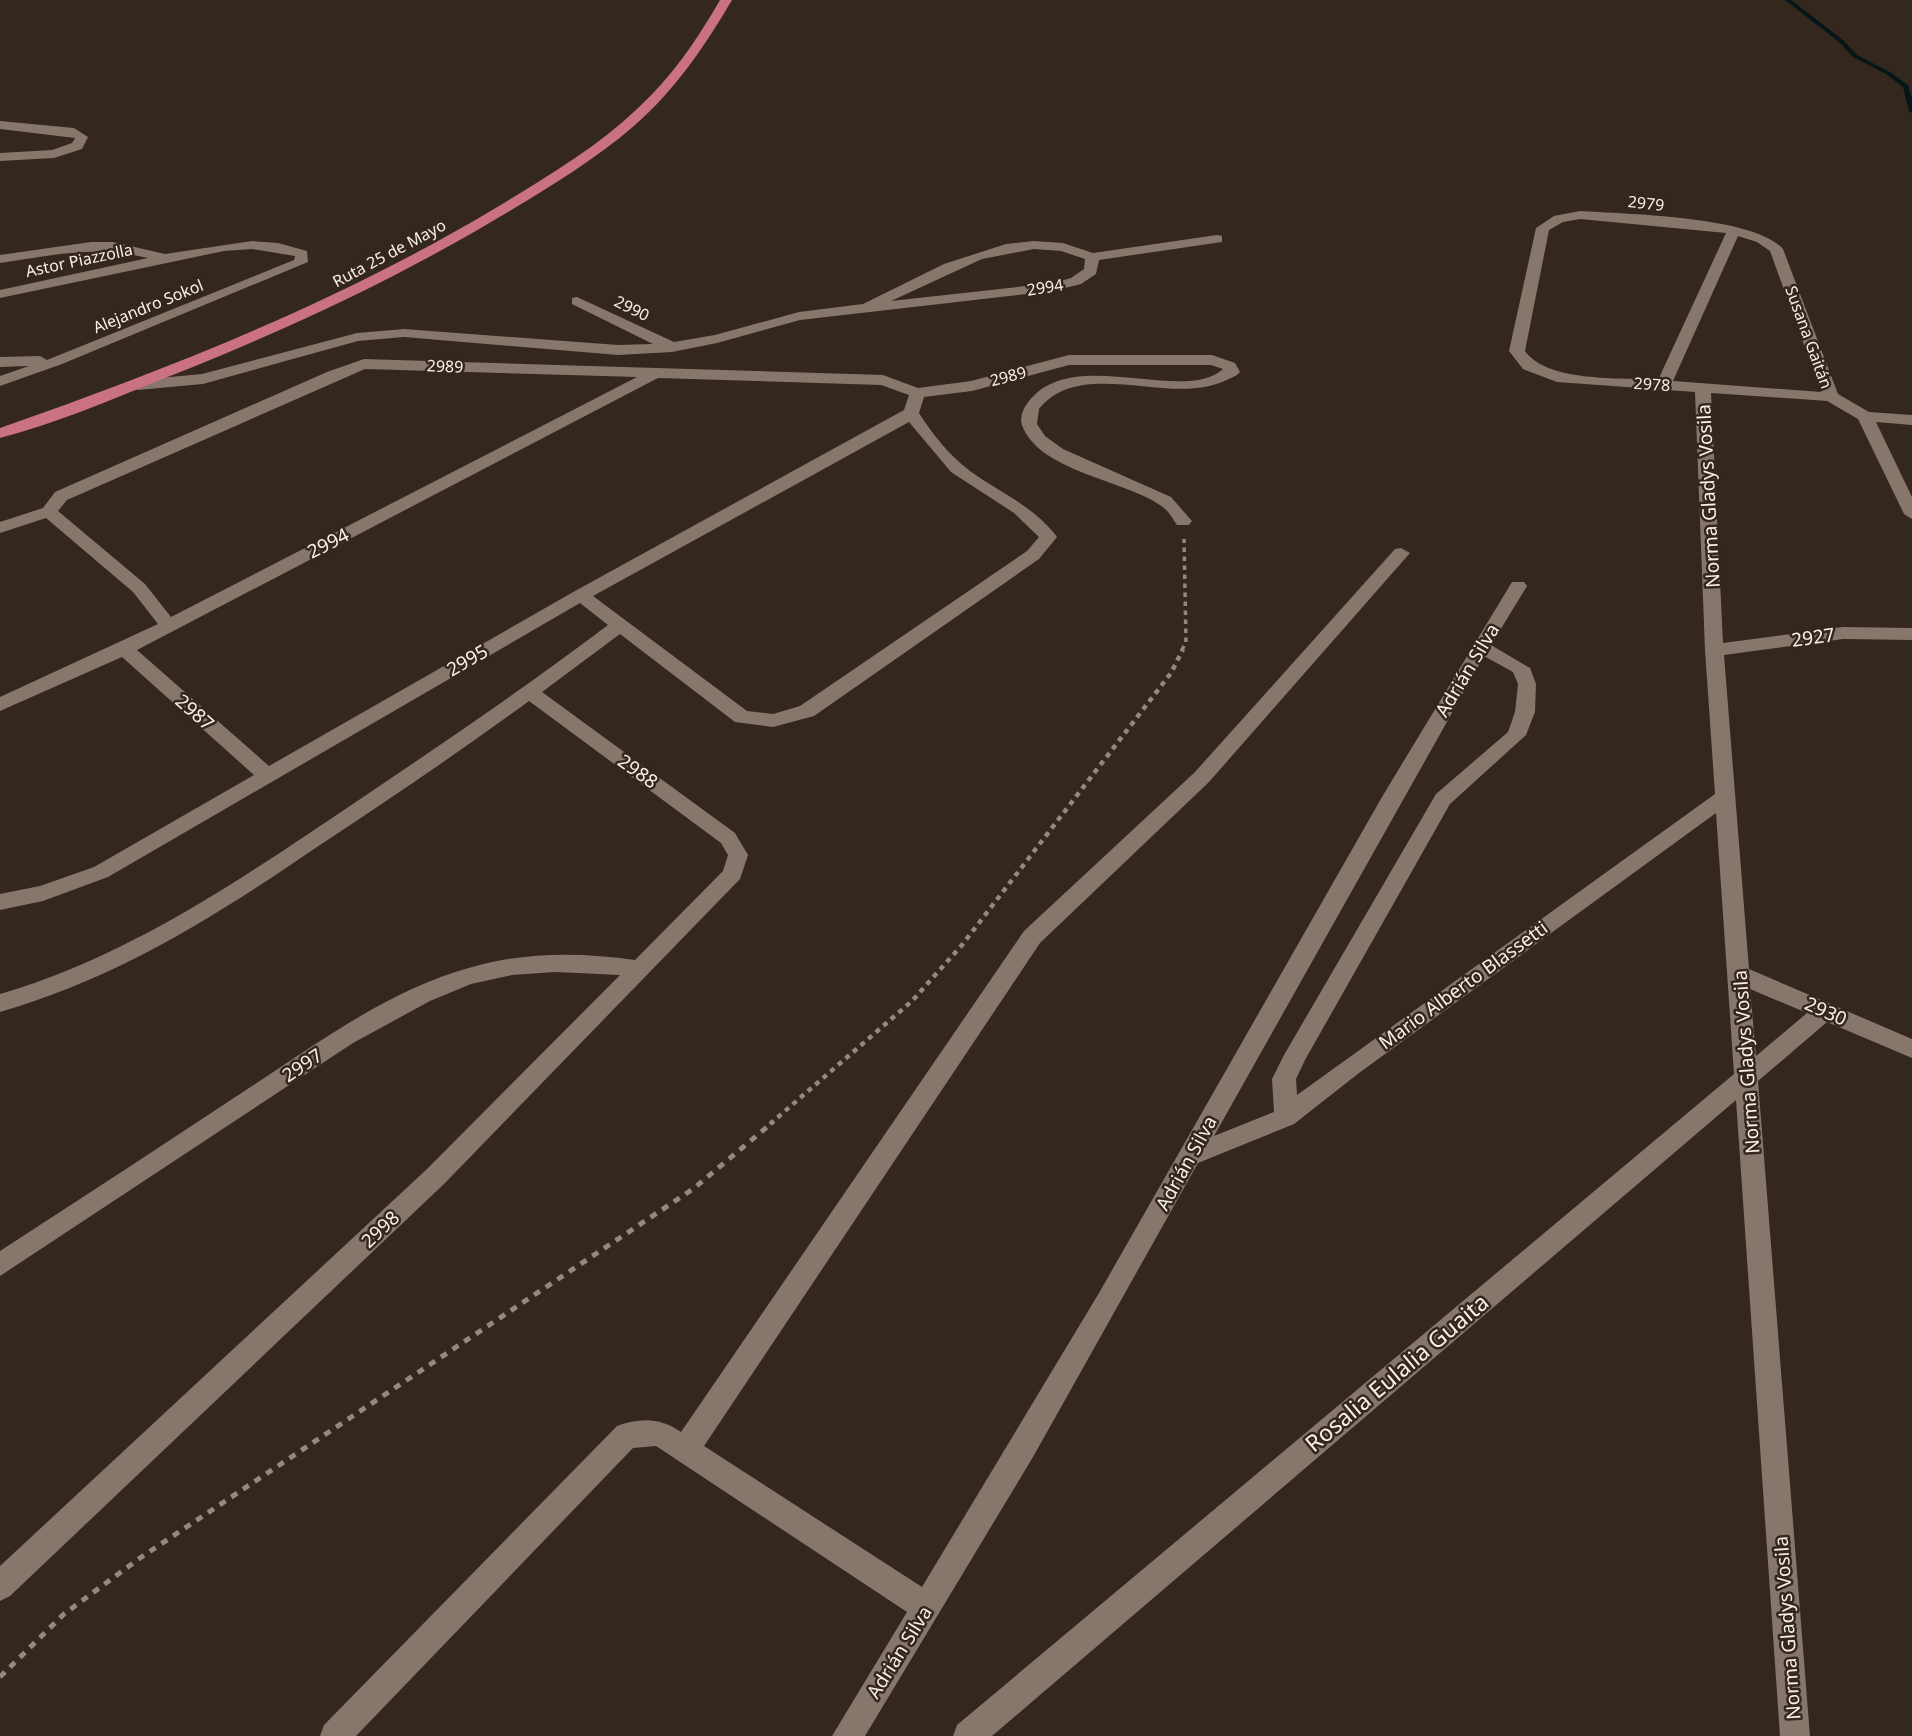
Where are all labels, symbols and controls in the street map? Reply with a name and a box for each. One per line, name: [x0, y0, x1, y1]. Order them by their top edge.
street label: 2979: [1627, 190, 1665, 216]
street label: Ruta 25 de Mayo: [328, 214, 450, 292]
street label: Astor Piazzolla: [23, 238, 135, 282]
street label: 2994: [1025, 273, 1065, 301]
street label: Alejandro Sokol: [90, 274, 206, 338]
street label: Susana Gaitán: [1780, 283, 1838, 391]
street label: 2990: [611, 290, 653, 326]
street label: 2989: [426, 354, 464, 378]
street label: 2989: [987, 361, 1029, 391]
street label: 2978: [1633, 372, 1671, 396]
street label: Norma Gladys Vosila: [1690, 403, 1726, 589]
street label: 2994: [303, 521, 353, 564]
street label: Adrián Silva: [1429, 619, 1505, 721]
street label: 2927: [1790, 621, 1836, 653]
street label: 2995: [442, 638, 492, 682]
street label: 2987: [170, 688, 220, 736]
street label: 2988: [613, 748, 663, 794]
street label: Mario Alberto Blassetti: [1373, 915, 1553, 1055]
street label: Norma Gladys Vosila: [1727, 969, 1765, 1155]
street label: 2930: [1801, 990, 1851, 1032]
street label: 2997: [277, 1042, 327, 1088]
street label: Adrián Silva: [1149, 1111, 1223, 1215]
street label: 2998: [355, 1205, 405, 1253]
street label: Rosalia Eulalia Guaita: [1298, 1286, 1495, 1459]
street label: Norma Gladys Vosila: [1768, 1535, 1806, 1721]
street label: Adrián Silva: [860, 1601, 938, 1703]

